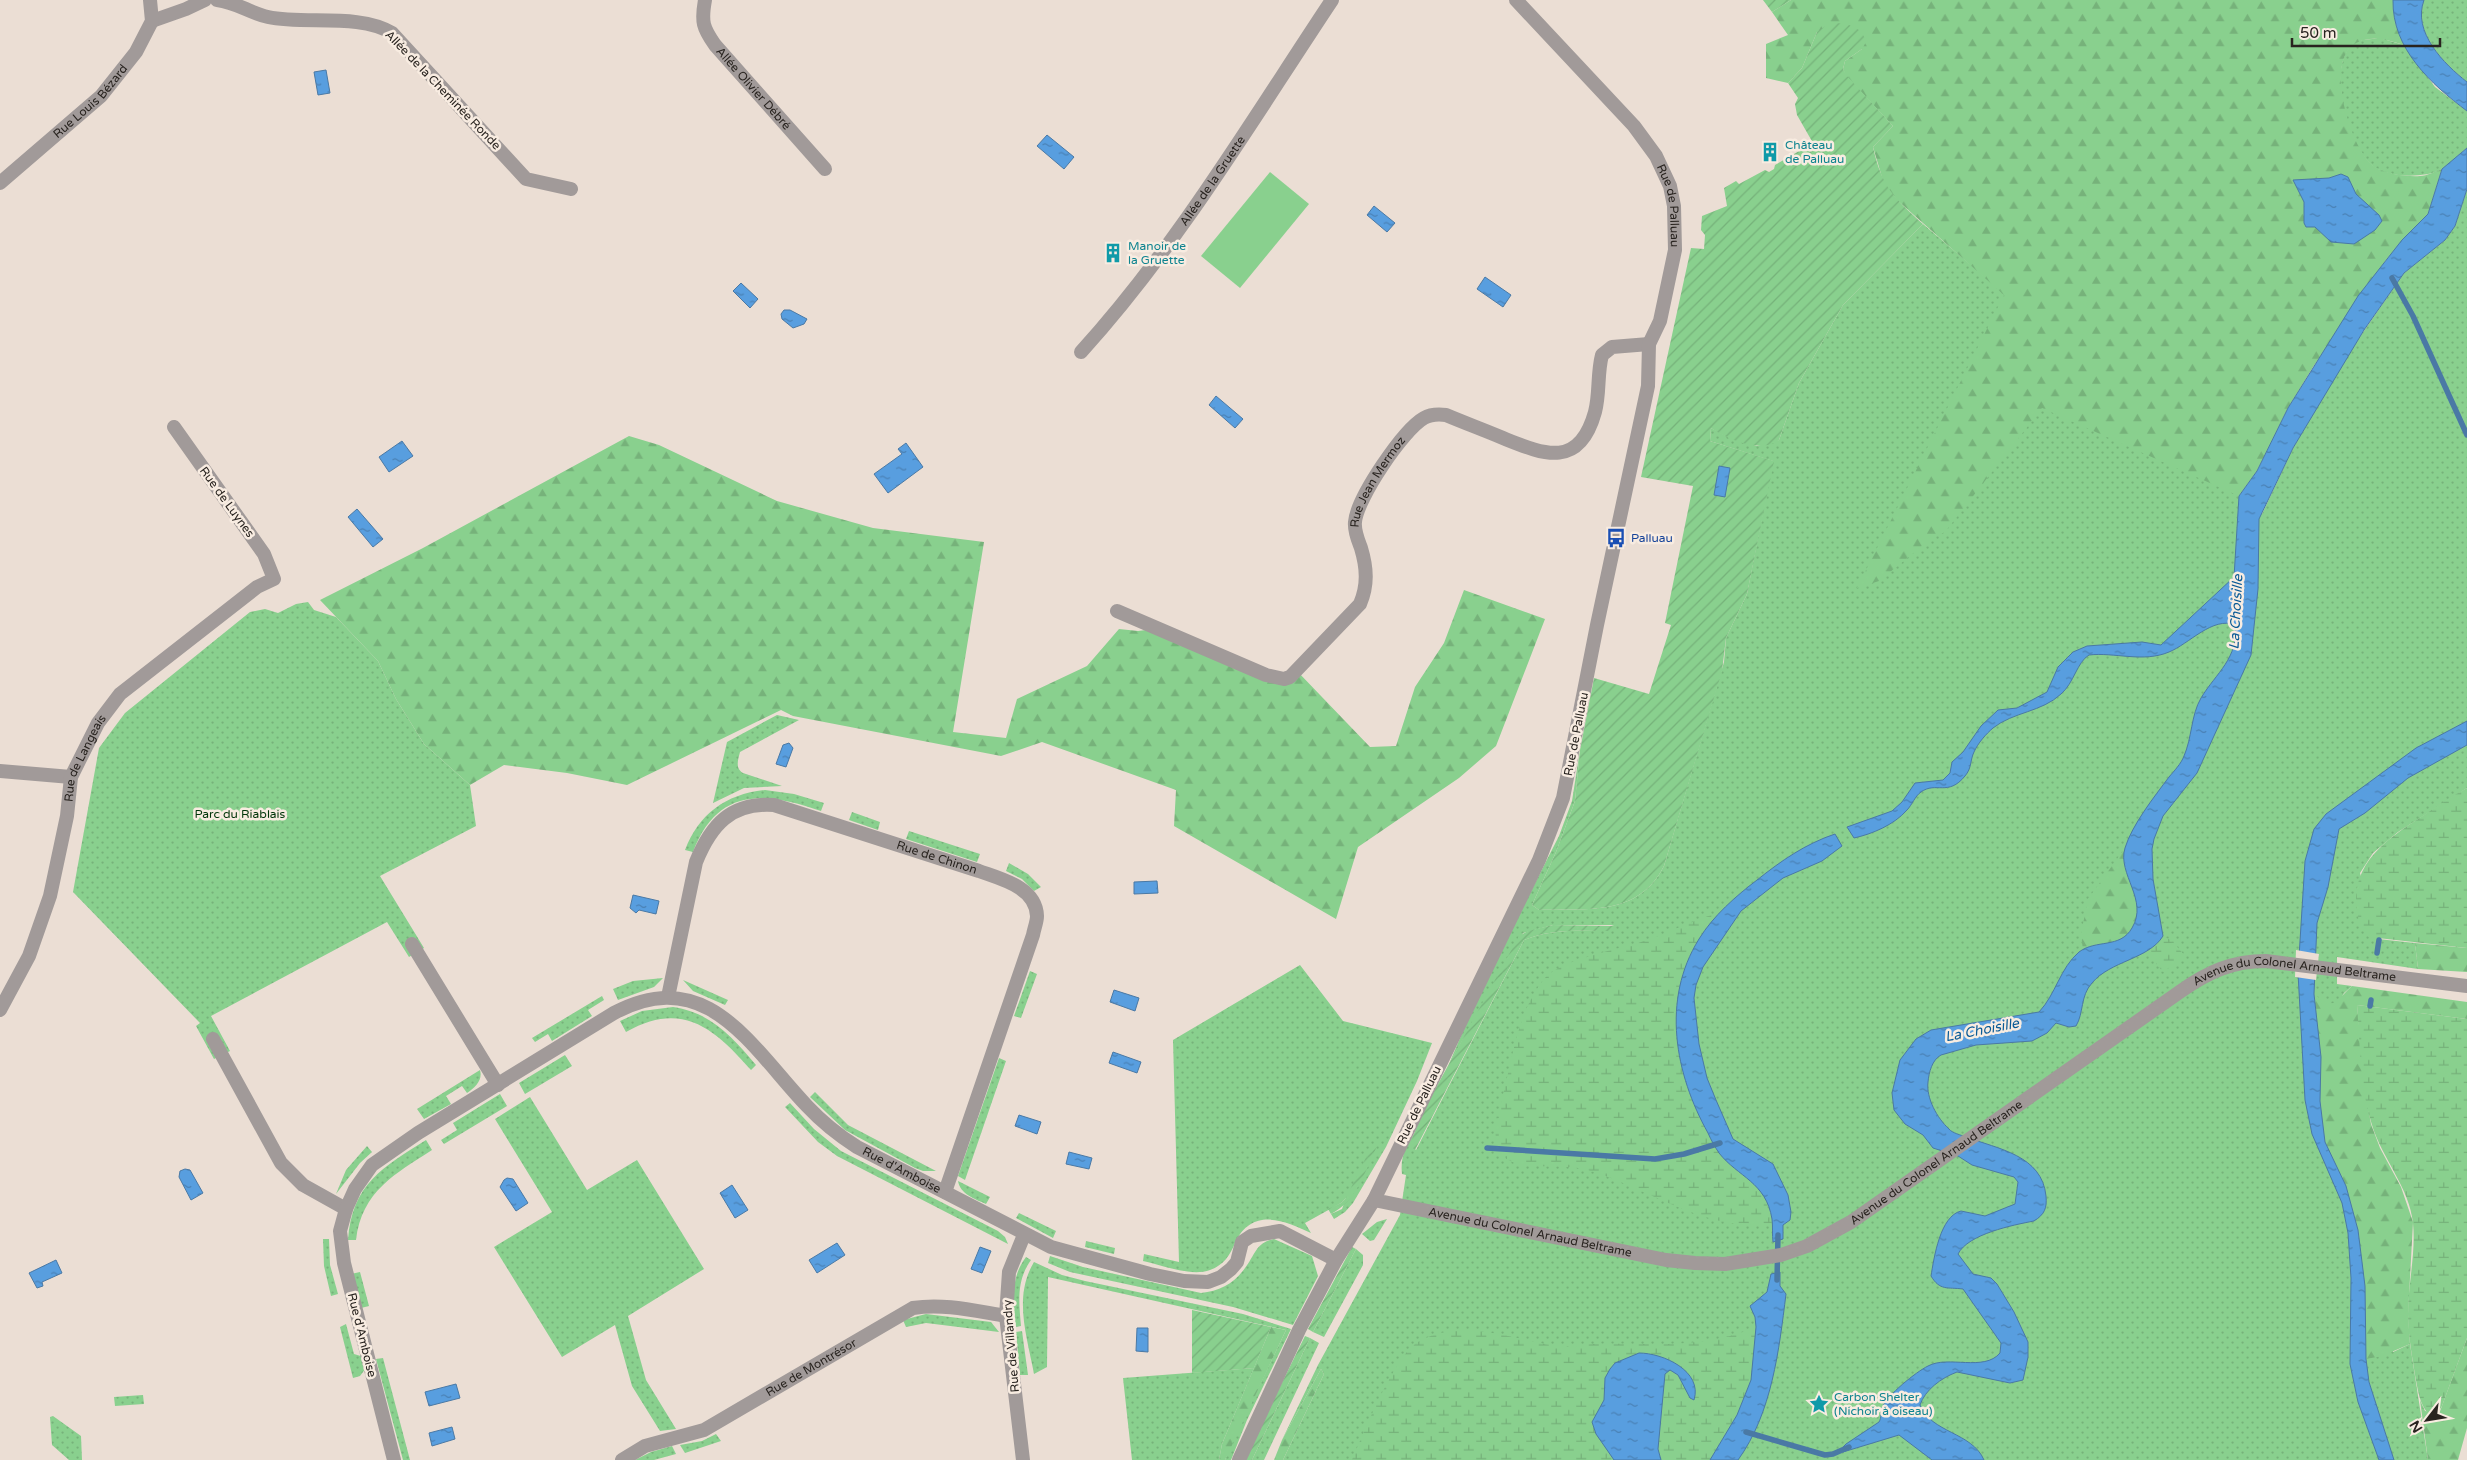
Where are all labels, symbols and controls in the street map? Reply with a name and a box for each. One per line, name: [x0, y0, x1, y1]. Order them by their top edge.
scale bar: [2292, 15, 2440, 47]
text: 50 m: [2300, 24, 2337, 42]
street label: Allée de la Cheminée Ronde: [382, 28, 504, 153]
street label: Allée Olivier Débré: [713, 44, 794, 133]
street label: Rue Louis Bézard: [50, 62, 130, 141]
street label: Allée de la Gruette: [1177, 133, 1248, 228]
place label: Château de Palluau: [1785, 138, 1844, 166]
building icon: Château de Palluau: [1759, 141, 1781, 163]
street label: Rue de Palluau: [1654, 162, 1682, 247]
place label: Manoir de la Gruette: [1128, 239, 1186, 267]
building icon: Manoir de la Gruette: [1102, 242, 1124, 264]
street label: Rue Jean Mermoz: [1348, 434, 1408, 528]
street label: Rue de Luynes: [197, 464, 257, 540]
bus stop icon: Palluau: [1605, 527, 1627, 549]
place label: Palluau: [1631, 531, 1673, 545]
water label: La Choisille: [2226, 573, 2247, 650]
street label: Rue de Palluau: [1561, 691, 1591, 777]
street label: Rue de Langeais: [61, 712, 109, 803]
park label: Parc du Riablais: [195, 807, 286, 821]
street label: Rue de Chinon: [895, 838, 979, 877]
street label: Avenue du Colonel Arnaud Beltrame: [2190, 954, 2397, 988]
water label: La Choisille: [1944, 1014, 2021, 1045]
street label: Rue de Palluau: [1394, 1064, 1444, 1146]
street label: Avenue du Colonel Arnaud Beltrame: [1847, 1097, 2025, 1228]
street label: Rue d'Amboise: [860, 1144, 944, 1196]
street label: Avenue du Colonel Arnaud Beltrame: [1427, 1204, 1633, 1260]
street label: Rue d'Amboise: [345, 1291, 379, 1379]
street label: Rue de Villandry: [1000, 1298, 1022, 1393]
street label: Rue de Montrésor: [763, 1335, 859, 1399]
place label: Carbon Shelter (Nichoir à oiseau): [1834, 1390, 1933, 1418]
place icon: Carbon Shelter (Nichoir à oiseau): [1808, 1393, 1830, 1415]
north arrow: [2402, 1395, 2452, 1445]
text: N: [2406, 1417, 2426, 1436]

